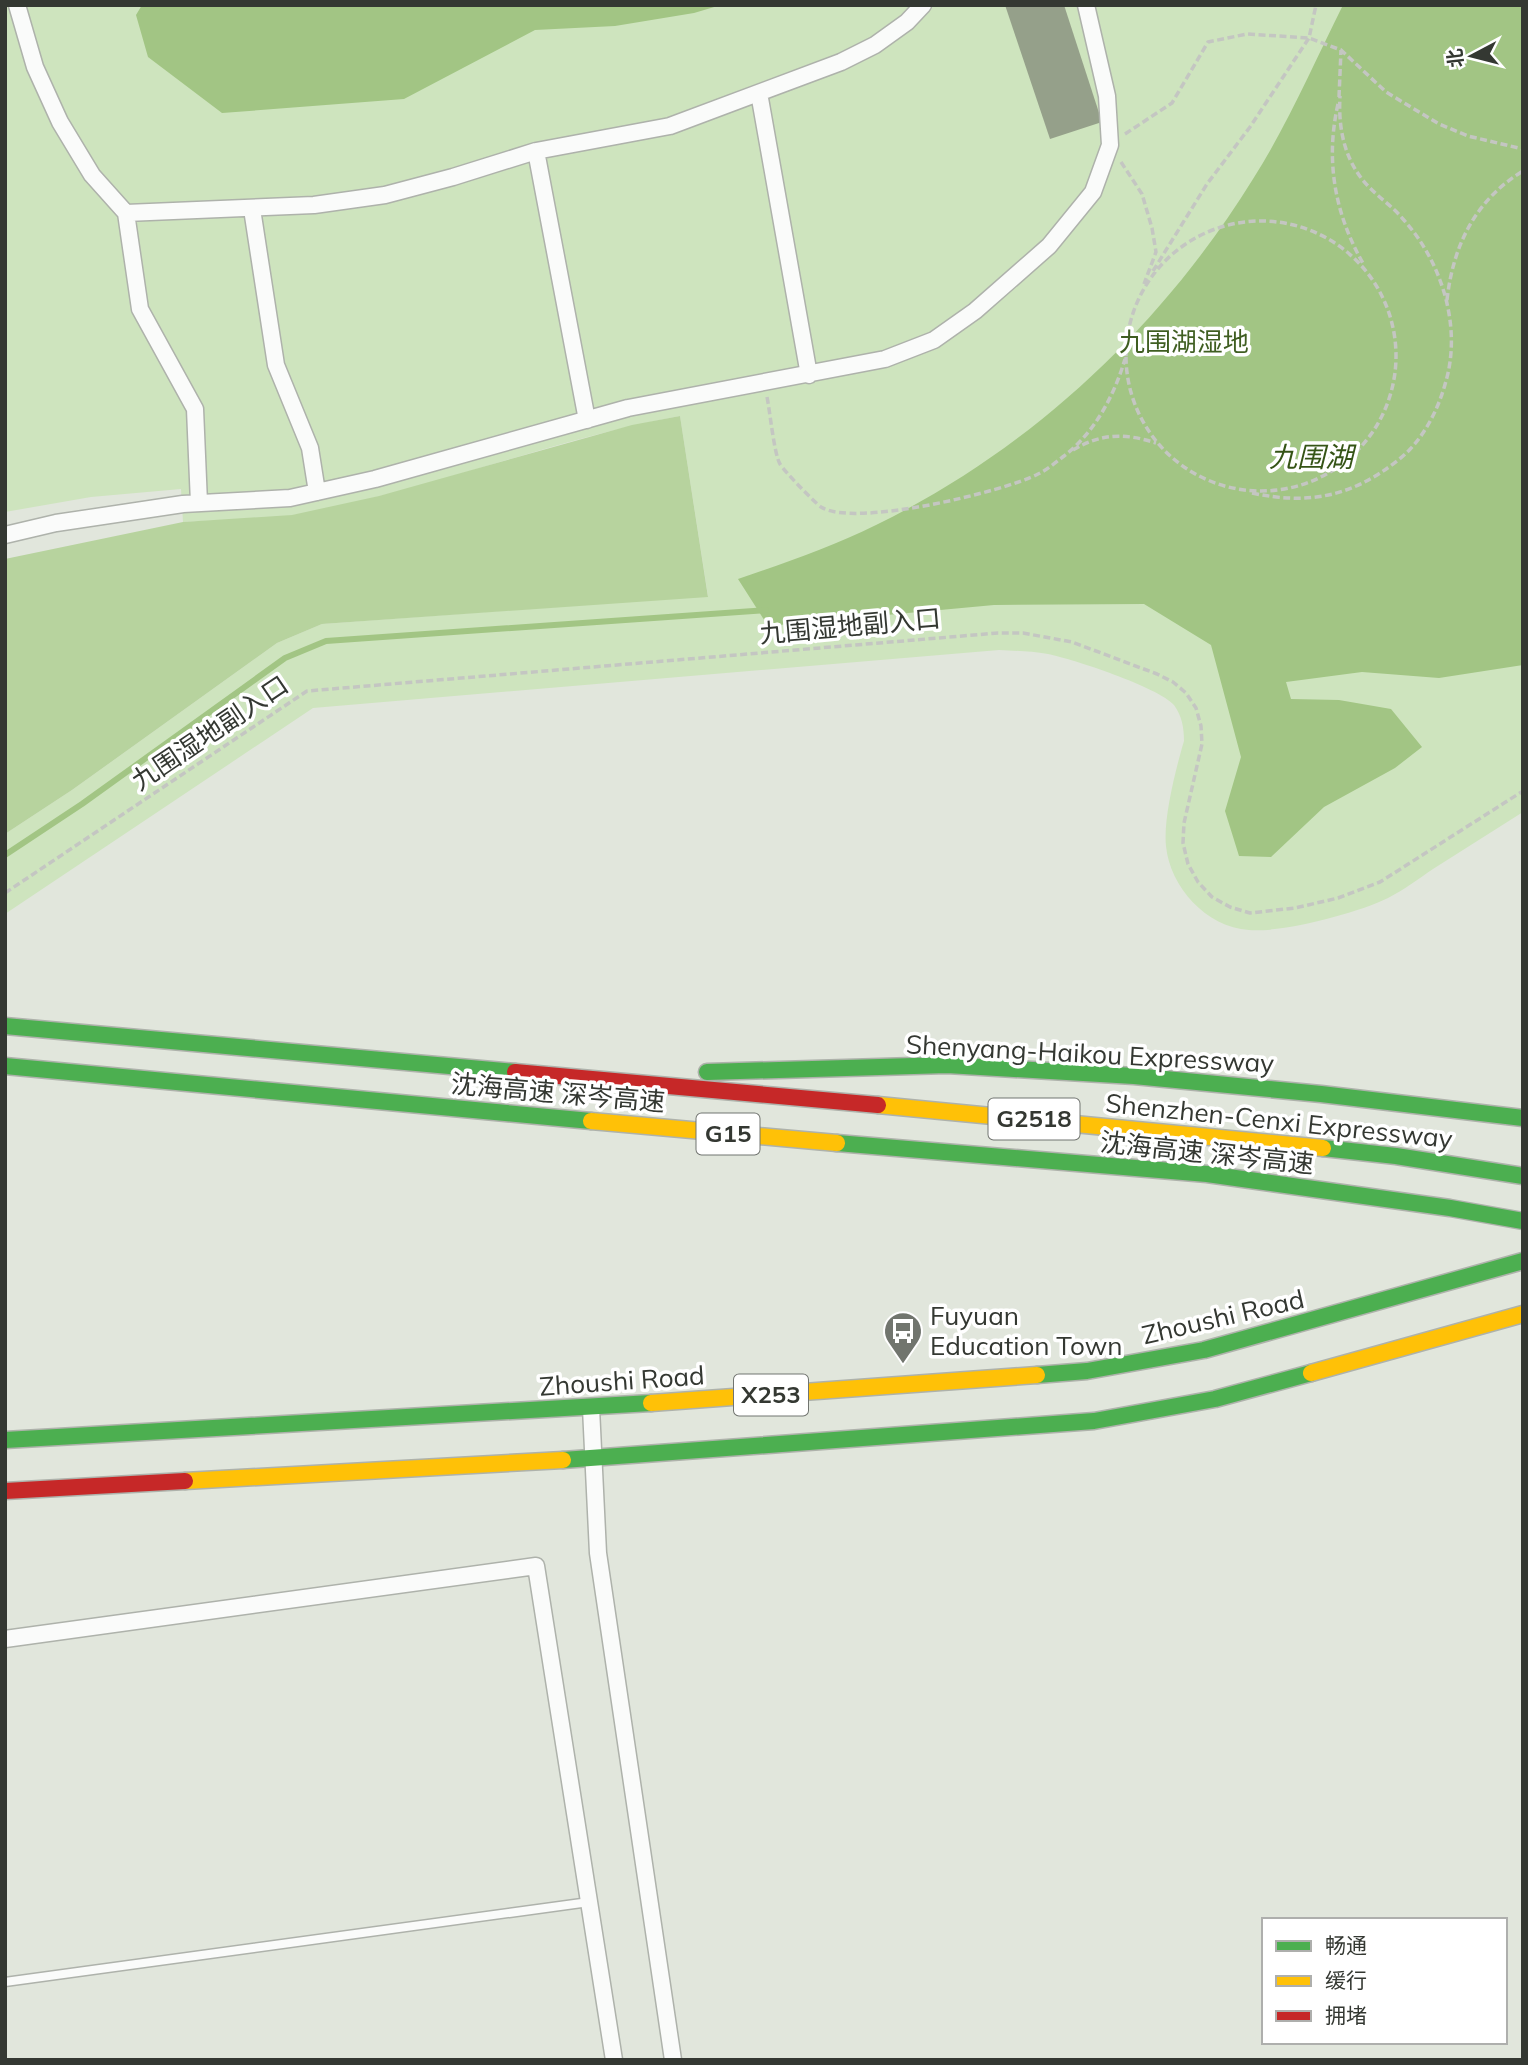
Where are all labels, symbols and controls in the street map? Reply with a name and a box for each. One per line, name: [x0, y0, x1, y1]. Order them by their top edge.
north arrow: [1437, 21, 1507, 91]
text: 北: [1442, 47, 1468, 69]
park label: 九围湖湿地: [1119, 325, 1249, 358]
water label: 九围湖: [1269, 439, 1357, 474]
street label: 九围湿地副入口: [758, 601, 942, 650]
street label: 九围湿地副入口: [125, 668, 294, 797]
street label: Shenyang-Haikou Expressway: [905, 1027, 1275, 1080]
street label: 沈海高速 深岑高速: [450, 1067, 666, 1118]
street label: Shenzhen-Cenxi Expressway: [1104, 1086, 1454, 1155]
road number: G2518: [988, 1098, 1080, 1140]
road number: G15: [696, 1114, 760, 1154]
street label: 沈海高速 深岑高速: [1099, 1125, 1316, 1180]
street label: Zhoushi Road: [1139, 1282, 1307, 1351]
place label: Fuyuan Education Town: [930, 1299, 1123, 1362]
bus stop icon: Fuyuan Education Town: [882, 1310, 924, 1365]
street label: Zhoushi Road: [538, 1358, 706, 1403]
road number: X253: [734, 1374, 808, 1415]
legend: [1262, 1918, 1507, 2044]
text: 畅通: [1325, 1932, 1367, 1958]
text: 缓行: [1325, 1967, 1367, 1993]
text: 拥堵: [1325, 2002, 1367, 2028]

